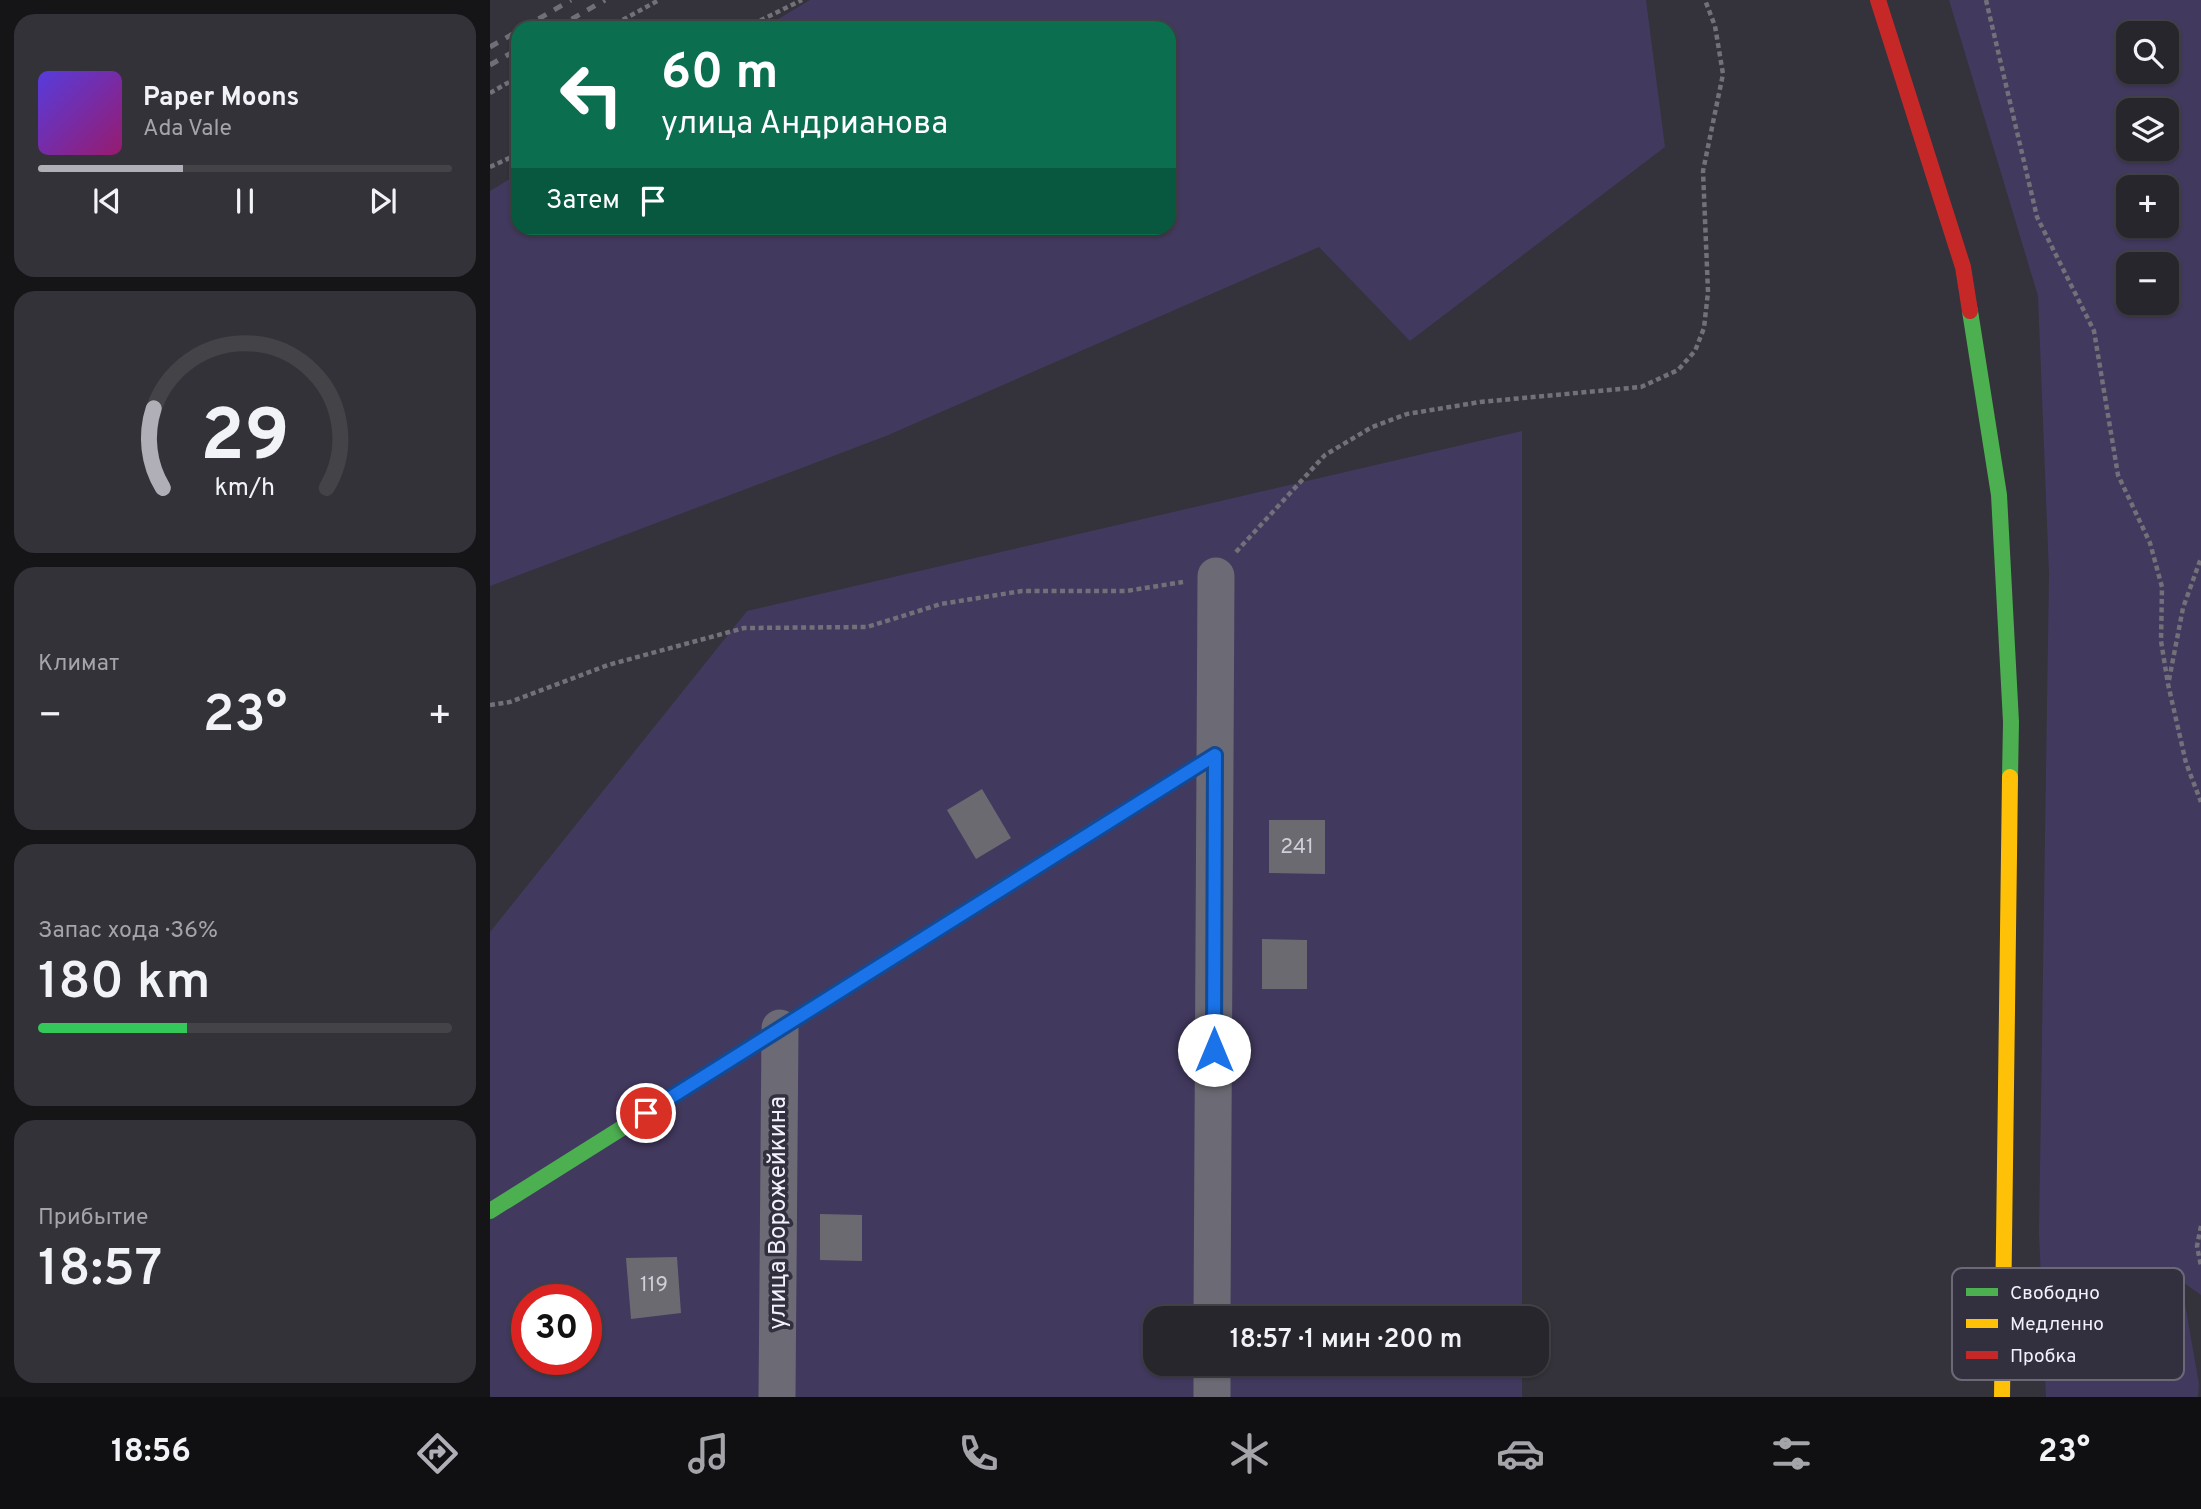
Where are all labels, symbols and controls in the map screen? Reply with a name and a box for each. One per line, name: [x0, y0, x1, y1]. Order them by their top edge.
map controls: [2116, 21, 2179, 315]
button: search: [2116, 21, 2179, 84]
text: 60 m: [661, 44, 779, 106]
icon: left: [546, 49, 637, 140]
text: Paper Moons: [143, 82, 299, 115]
button: layers: [2116, 98, 2179, 161]
text: улица Андрианова: [661, 105, 948, 145]
text: Ada Vale: [143, 115, 232, 144]
button: +: [2116, 175, 2179, 238]
icon: previous: [88, 182, 126, 220]
icon: pause: [226, 182, 264, 220]
icon: next: [364, 182, 402, 220]
icon: arrive: [634, 182, 672, 220]
text: Затем: [546, 185, 620, 218]
button: −: [2116, 252, 2179, 315]
text: 29: [200, 394, 290, 486]
text: km/h: [215, 473, 275, 505]
text: Климат: [38, 650, 119, 679]
text: 23°: [203, 684, 287, 750]
text: −: [38, 693, 63, 742]
text: +: [427, 693, 452, 742]
house number: 241: [1280, 834, 1314, 861]
text: Запас хода · 36%: [38, 917, 218, 946]
text: 180 km: [38, 951, 211, 1017]
position arrow: [1177, 1013, 1251, 1087]
pin: [616, 1083, 676, 1143]
icon: arrive: [627, 1094, 665, 1132]
street label: улица Ворожейкина: [764, 1096, 794, 1330]
text: Прибытие: [38, 1204, 148, 1233]
text: 18:57: [38, 1238, 162, 1304]
legend: [1952, 1268, 2184, 1380]
house number: 119: [640, 1272, 668, 1299]
text: Свободно: [2010, 1282, 2100, 1306]
speed limit sign: 30: [511, 1284, 602, 1375]
text: Медленно: [2010, 1313, 2104, 1337]
text: 18:57 · 1 мин · 200 m: [1230, 1324, 1462, 1357]
text: Пробка: [2010, 1345, 2076, 1369]
icon: directions: [413, 1429, 462, 1478]
icon: music: [684, 1429, 733, 1478]
icon: phone: [954, 1429, 1003, 1478]
icon: climate: [1225, 1429, 1274, 1478]
icon: car: [1496, 1429, 1545, 1478]
icon: filters: [1767, 1429, 1816, 1478]
text: 18:56: [111, 1433, 191, 1473]
text: 23°: [2038, 1433, 2090, 1473]

